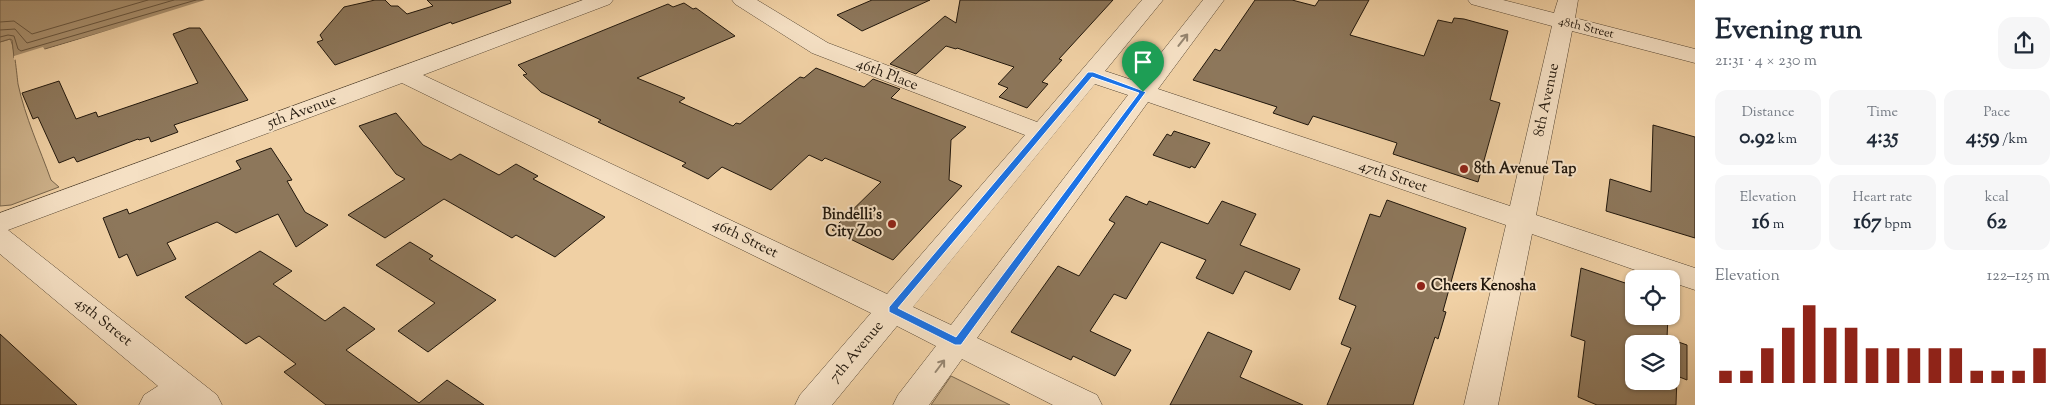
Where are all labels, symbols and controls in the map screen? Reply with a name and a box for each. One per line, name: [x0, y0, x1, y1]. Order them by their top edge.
text: Evening run: [1715, 11, 1862, 51]
street label: 48th Street: [1556, 12, 1616, 44]
button: share: [1998, 17, 2050, 69]
one-way arrow: [1178, 34, 1189, 47]
pin: [1122, 41, 1164, 92]
icon: arrive: [1129, 48, 1157, 76]
text: 21:31 · 4 × 230 m: [1715, 50, 1817, 73]
street label: 46th Place: [853, 54, 921, 96]
street label: 8th Avenue: [1529, 61, 1565, 139]
street label: 5th Avenue: [263, 90, 340, 135]
text: Distance: [1742, 103, 1795, 123]
text: Time: [1867, 103, 1898, 123]
text: Pace: [1983, 103, 2010, 123]
text: 0.92: [1739, 123, 1775, 153]
text: 4:35: [1867, 123, 1898, 153]
text: 4:59: [1966, 123, 1999, 153]
text: km: [1775, 130, 1797, 150]
text: /km: [1999, 130, 2028, 150]
street label: 47th Street: [1356, 156, 1430, 198]
place label: 8th Avenue Tap: [1474, 159, 1577, 180]
marker: 8th Avenue Tap: [1458, 163, 1470, 175]
text: Elevation: [1740, 188, 1797, 208]
text: Heart rate: [1853, 188, 1912, 208]
text: kcal: [1985, 188, 2009, 208]
place label: Bindelli's City Zoo: [822, 205, 882, 243]
text: 16: [1752, 208, 1770, 238]
text: 167: [1854, 208, 1882, 238]
text: 62: [1987, 208, 2007, 238]
street label: 46th Street: [709, 214, 781, 264]
text: m: [1770, 215, 1784, 235]
text: bpm: [1882, 215, 1911, 235]
marker: Bindelli's City Zoo: [886, 218, 898, 230]
text: Elevation: [1715, 265, 1780, 288]
text: 122–125 m: [1987, 265, 2050, 288]
map controls: [1625, 270, 1680, 390]
button: locate: [1625, 270, 1680, 325]
place label: Cheers Kenosha: [1431, 276, 1536, 297]
marker: Cheers Kenosha: [1415, 280, 1427, 292]
street label: 45th Street: [70, 292, 136, 352]
street label: 7th Avenue: [825, 317, 889, 387]
button: layers: [1625, 335, 1680, 390]
one-way arrow: [934, 360, 945, 373]

